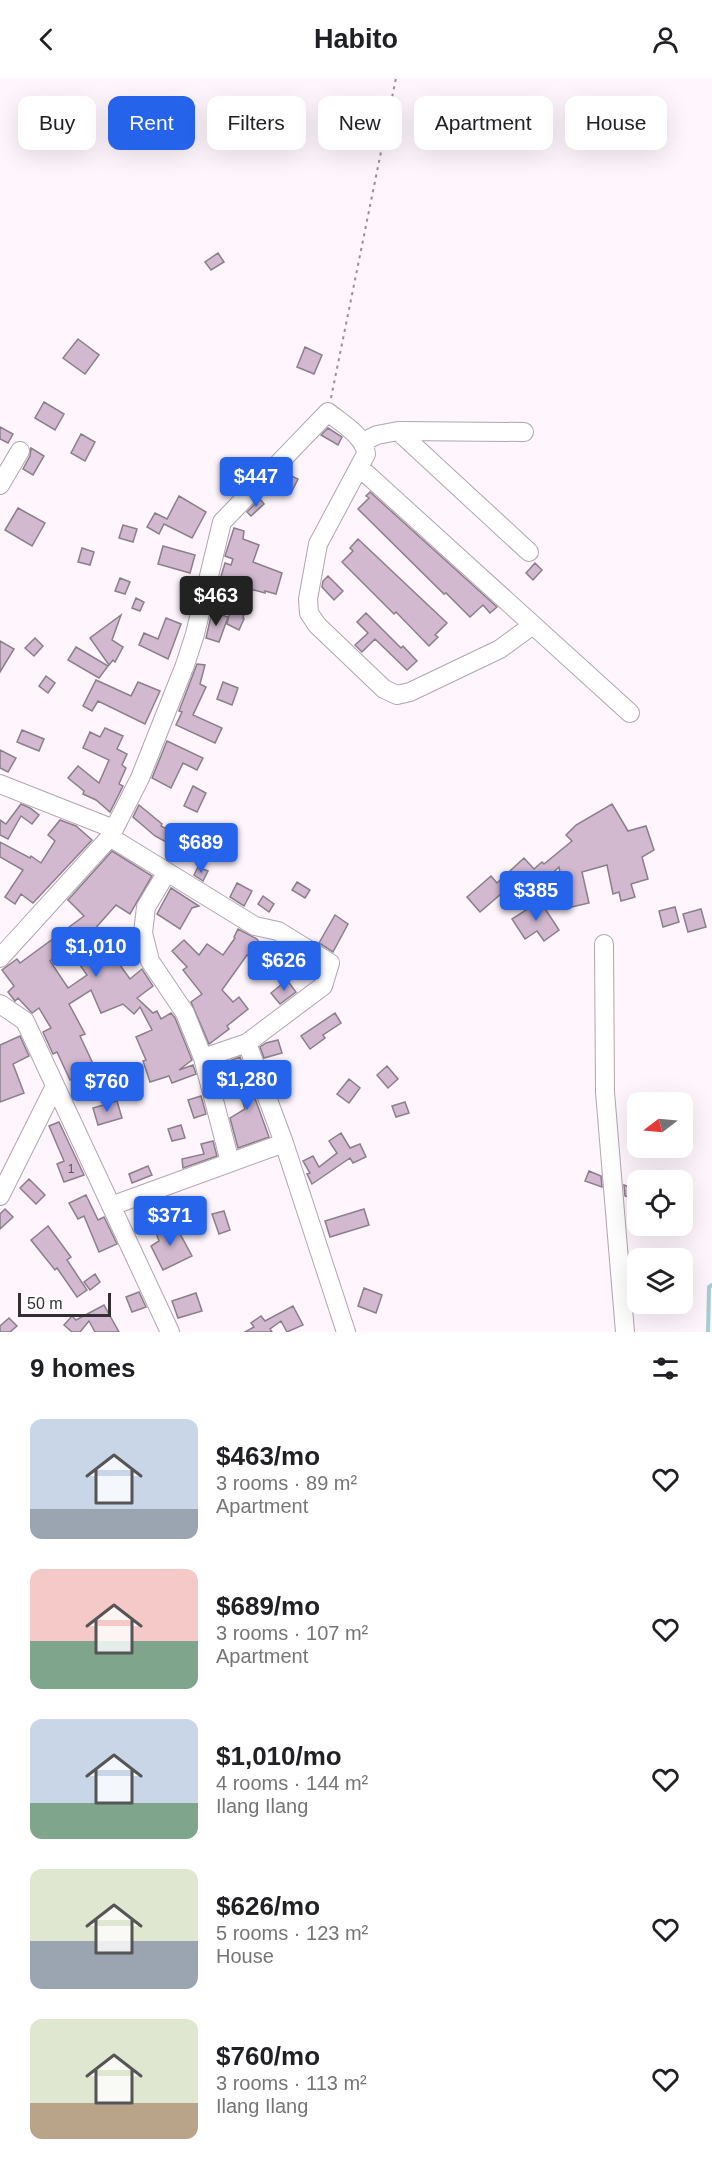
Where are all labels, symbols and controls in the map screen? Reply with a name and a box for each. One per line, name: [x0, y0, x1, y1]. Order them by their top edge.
icon: back: [30, 23, 63, 56]
icon: person: [649, 23, 682, 56]
text: Habito: [314, 24, 398, 54]
chip: Buy: [18, 96, 96, 150]
chip: Rent: [108, 96, 195, 150]
chip: Filters: [207, 96, 306, 150]
chip: New: [318, 96, 402, 150]
chip: Apartment: [414, 96, 553, 150]
chip: House: [565, 96, 667, 150]
pin: $447: [220, 457, 292, 508]
text: $447: [234, 465, 278, 487]
pin: $463: [180, 576, 252, 627]
text: $463: [194, 584, 238, 606]
pin: $689: [165, 823, 237, 874]
text: $689: [179, 831, 223, 853]
pin: $385: [500, 871, 572, 922]
text: $385: [514, 879, 558, 901]
pin: $1,010: [47, 927, 145, 978]
text: $1,010: [65, 935, 127, 957]
pin: $626: [248, 941, 320, 992]
text: $626: [262, 949, 306, 971]
pin: $1,280: [198, 1060, 296, 1111]
pin: $760: [71, 1062, 143, 1113]
text: $1,280: [216, 1068, 278, 1090]
text: $760: [85, 1070, 129, 1092]
north arrow: [627, 1092, 693, 1158]
map controls: [627, 1092, 693, 1314]
house number: 1: [68, 1162, 75, 1176]
button: locate: [627, 1170, 693, 1236]
pin: $371: [134, 1196, 206, 1247]
text: $371: [148, 1204, 192, 1226]
button: layers: [627, 1248, 693, 1314]
scale bar: [18, 1290, 111, 1318]
text: 50 m: [27, 1295, 63, 1312]
icon: filters: [649, 1352, 682, 1385]
text: 9 homes: [30, 1353, 136, 1383]
text: $463/mo: [216, 1441, 320, 1471]
icon: home: [78, 1443, 150, 1515]
icon: heart: [649, 1463, 682, 1496]
text: 3 rooms · 89 m²: [216, 1472, 357, 1494]
text: Apartment: [216, 1495, 308, 1517]
text: $689/mo: [216, 1591, 320, 1621]
icon: home: [78, 1593, 150, 1665]
icon: heart: [649, 1613, 682, 1646]
text: 3 rooms · 107 m²: [216, 1622, 368, 1644]
text: Apartment: [216, 1645, 308, 1667]
text: $1,010/mo: [216, 1741, 342, 1771]
icon: home: [78, 1743, 150, 1815]
icon: heart: [649, 1763, 682, 1796]
text: 4 rooms · 144 m²: [216, 1772, 368, 1794]
text: Ilang Ilang: [216, 1795, 308, 1817]
text: $626/mo: [216, 1891, 320, 1921]
icon: home: [78, 1893, 150, 1965]
icon: heart: [649, 1913, 682, 1946]
text: 5 rooms · 123 m²: [216, 1922, 368, 1944]
text: House: [216, 1945, 274, 1967]
text: $760/mo: [216, 2041, 320, 2071]
icon: home: [78, 2043, 150, 2115]
icon: heart: [649, 2063, 682, 2096]
text: 3 rooms · 113 m²: [216, 2072, 367, 2094]
text: Ilang Ilang: [216, 2095, 308, 2117]

